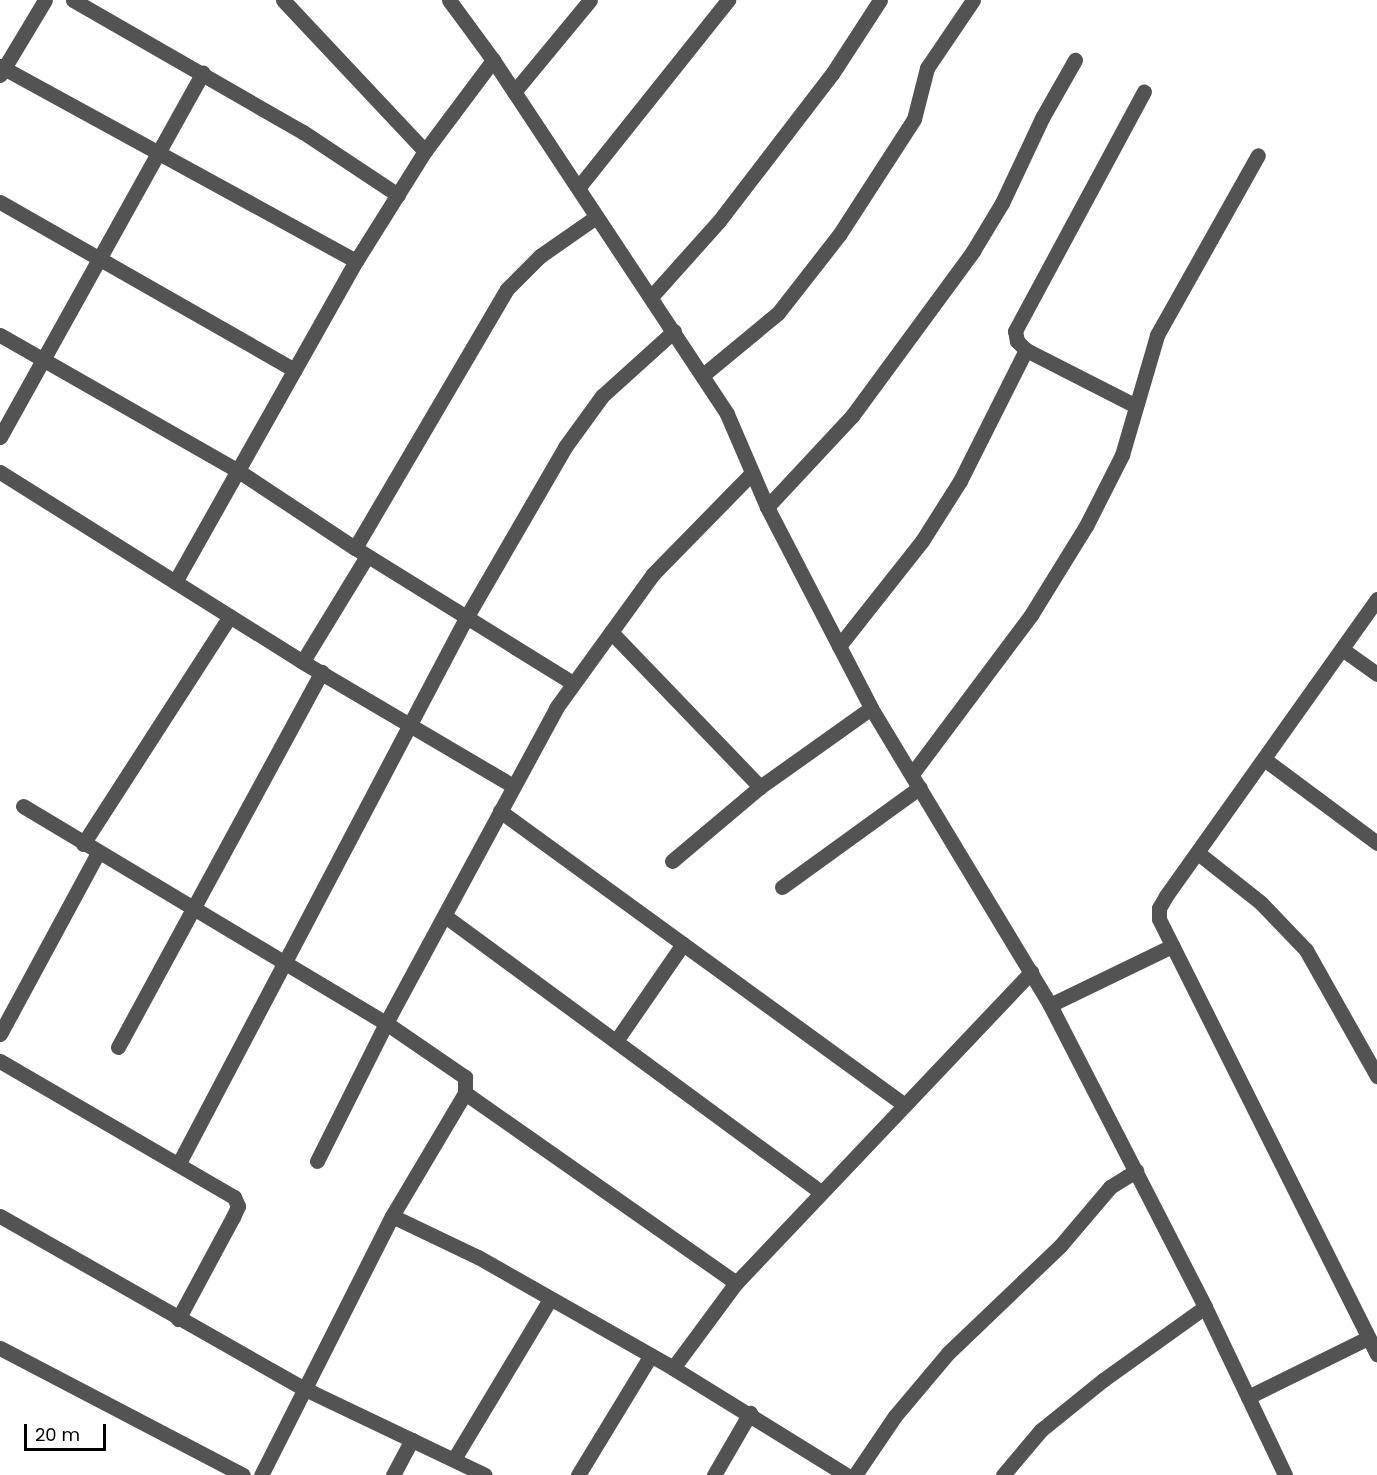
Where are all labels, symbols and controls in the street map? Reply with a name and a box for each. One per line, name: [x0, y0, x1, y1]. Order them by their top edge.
scale bar: [27, 1412, 110, 1450]
text: 20 m: [35, 1422, 80, 1447]

